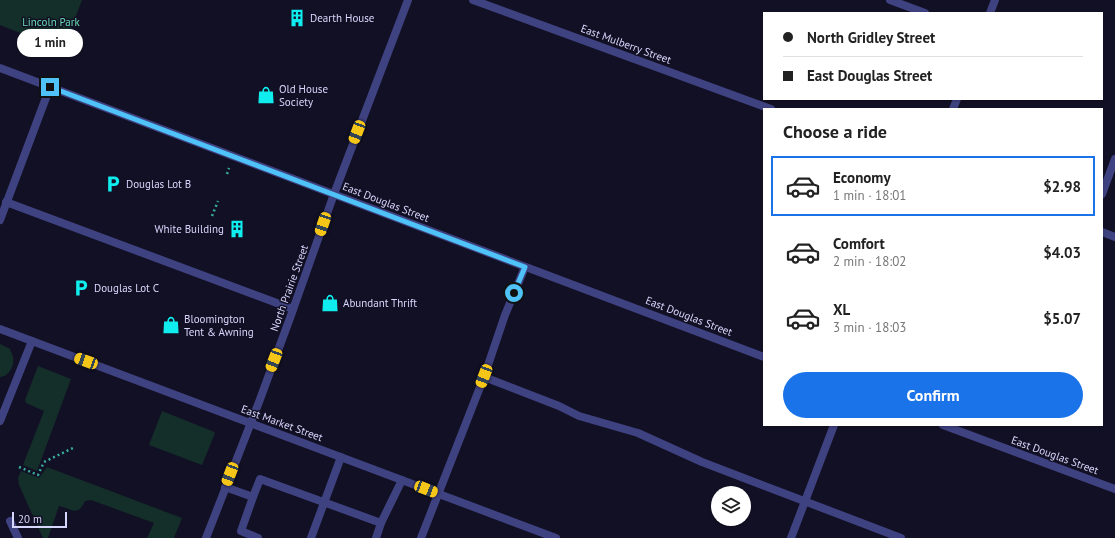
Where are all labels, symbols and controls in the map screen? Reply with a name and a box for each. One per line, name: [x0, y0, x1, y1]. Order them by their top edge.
building icon: Dearth House: [287, 8, 307, 28]
place label: Dearth House: [310, 11, 375, 25]
park label: Lincoln Park: [22, 15, 81, 29]
street label: East Mulberry Street: [579, 21, 673, 67]
text: North Gridley Street: [807, 28, 935, 47]
callout: 1 min: [17, 29, 83, 57]
text: 1 min: [34, 34, 66, 51]
text: East Douglas Street: [807, 66, 932, 85]
route end: [41, 78, 59, 96]
place label: Old House Society: [279, 82, 328, 109]
shop icon: Old House Society: [256, 85, 276, 105]
car: [347, 119, 367, 145]
text: Choose a ride: [783, 120, 887, 143]
icon: car: [785, 168, 821, 204]
text: Economy: [833, 168, 891, 187]
parking icon: Douglas Lot B: [103, 174, 123, 194]
place label: Douglas Lot B: [126, 177, 191, 191]
text: $2.98: [1043, 177, 1081, 196]
street label: East Douglas Street: [341, 179, 432, 225]
text: 1 min · 18:01: [833, 187, 906, 204]
car: [313, 211, 333, 237]
building icon: White Building: [227, 219, 247, 239]
place label: White Building: [154, 222, 224, 236]
icon: car: [785, 234, 821, 270]
text: Comfort: [833, 234, 885, 253]
street label: North Prairie Street: [267, 242, 311, 333]
text: $4.03: [1043, 243, 1081, 262]
text: 2 min · 18:02: [833, 253, 906, 270]
parking icon: Douglas Lot C: [71, 278, 91, 298]
place label: Douglas Lot C: [94, 281, 159, 295]
route start: [505, 284, 523, 302]
shop icon: Abundant Thrift: [320, 293, 340, 313]
street label: East Douglas Street: [644, 293, 735, 339]
place label: Abundant Thrift: [343, 296, 417, 310]
icon: car: [785, 300, 821, 336]
text: XL: [833, 300, 850, 319]
text: $5.07: [1043, 309, 1081, 328]
place label: Bloomington Tent & Awning: [184, 312, 254, 339]
shop icon: Bloomington Tent & Awning: [161, 315, 181, 335]
text: 3 min · 18:03: [833, 319, 906, 336]
car: [264, 347, 284, 373]
car: [73, 351, 99, 371]
car: [474, 363, 494, 389]
button: Confirm: [783, 372, 1083, 418]
street label: East Market Street: [239, 402, 325, 444]
street label: East Douglas Street: [1009, 433, 1101, 477]
car: [220, 461, 240, 487]
car: [413, 479, 439, 499]
map controls: [711, 486, 751, 526]
button: layers: [711, 486, 751, 526]
scale bar: [12, 510, 67, 529]
text: 20 m: [18, 512, 42, 526]

